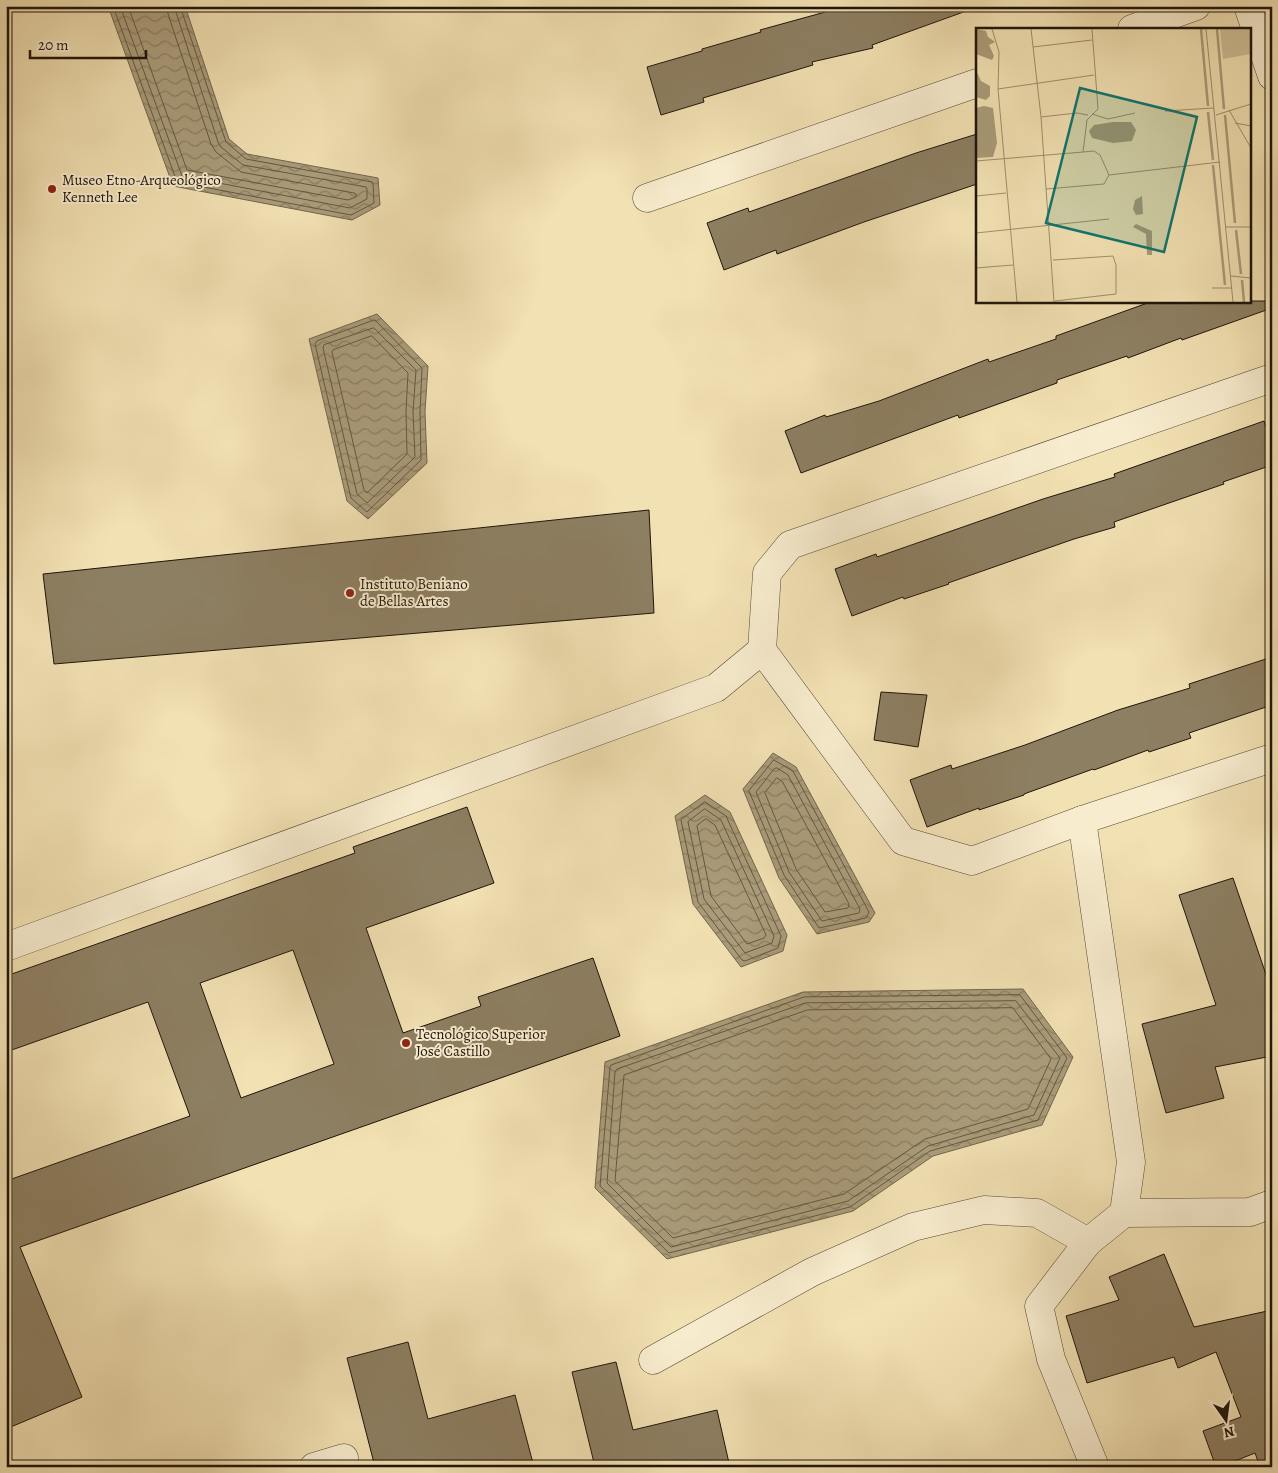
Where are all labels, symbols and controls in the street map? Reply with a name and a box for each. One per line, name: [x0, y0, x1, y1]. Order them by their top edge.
scale bar: [30, 28, 146, 60]
inset map: [976, 28, 1250, 302]
text: 20 m: [38, 35, 69, 55]
place label: Museo Etno-Arqueológico Kenneth Lee: [62, 170, 221, 207]
marker: Museo Etno-Arqueológico Kenneth Lee: [46, 183, 58, 195]
place label: Instituto Beniano de Bellas Artes: [360, 574, 468, 611]
marker: Instituto Beniano de Bellas Artes: [344, 587, 356, 599]
place label: Tecnológico Superior José Castillo: [416, 1024, 546, 1061]
marker: Tecnológico Superior José Castillo: [400, 1037, 412, 1049]
north arrow: [1200, 1396, 1250, 1446]
text: N: [1222, 1422, 1236, 1443]

